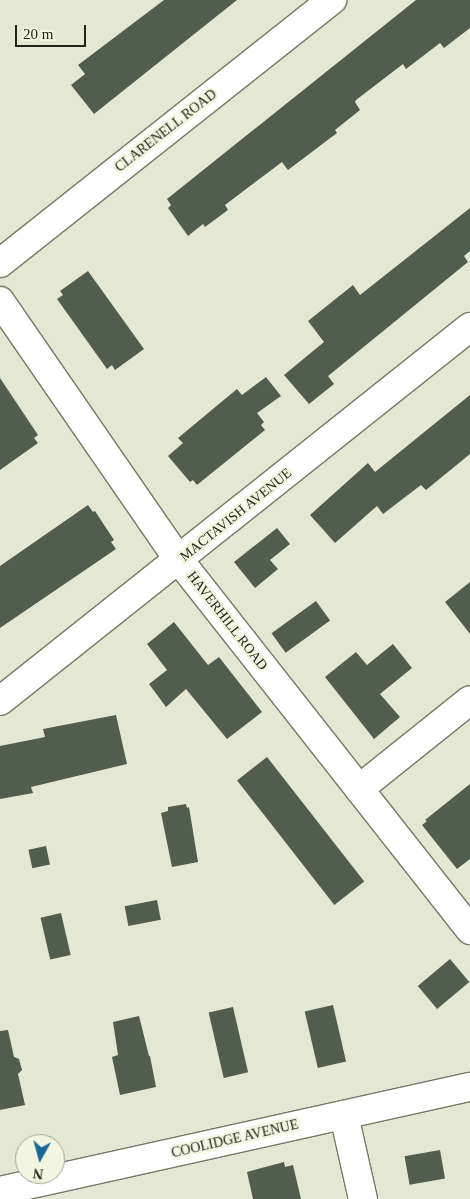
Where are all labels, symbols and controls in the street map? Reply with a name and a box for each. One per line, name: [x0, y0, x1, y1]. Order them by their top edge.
scale bar: [18, 15, 89, 47]
text: 20 m: [23, 26, 53, 42]
street label: CLARENELL ROAD: [112, 86, 220, 176]
street label: MACTAVISH AVENUE: [176, 465, 296, 565]
street label: HAVERHILL ROAD: [183, 568, 271, 674]
street label: COOLIDGE AVENUE: [169, 1116, 301, 1162]
north arrow: [15, 1134, 65, 1184]
text: N: [32, 1165, 44, 1181]

